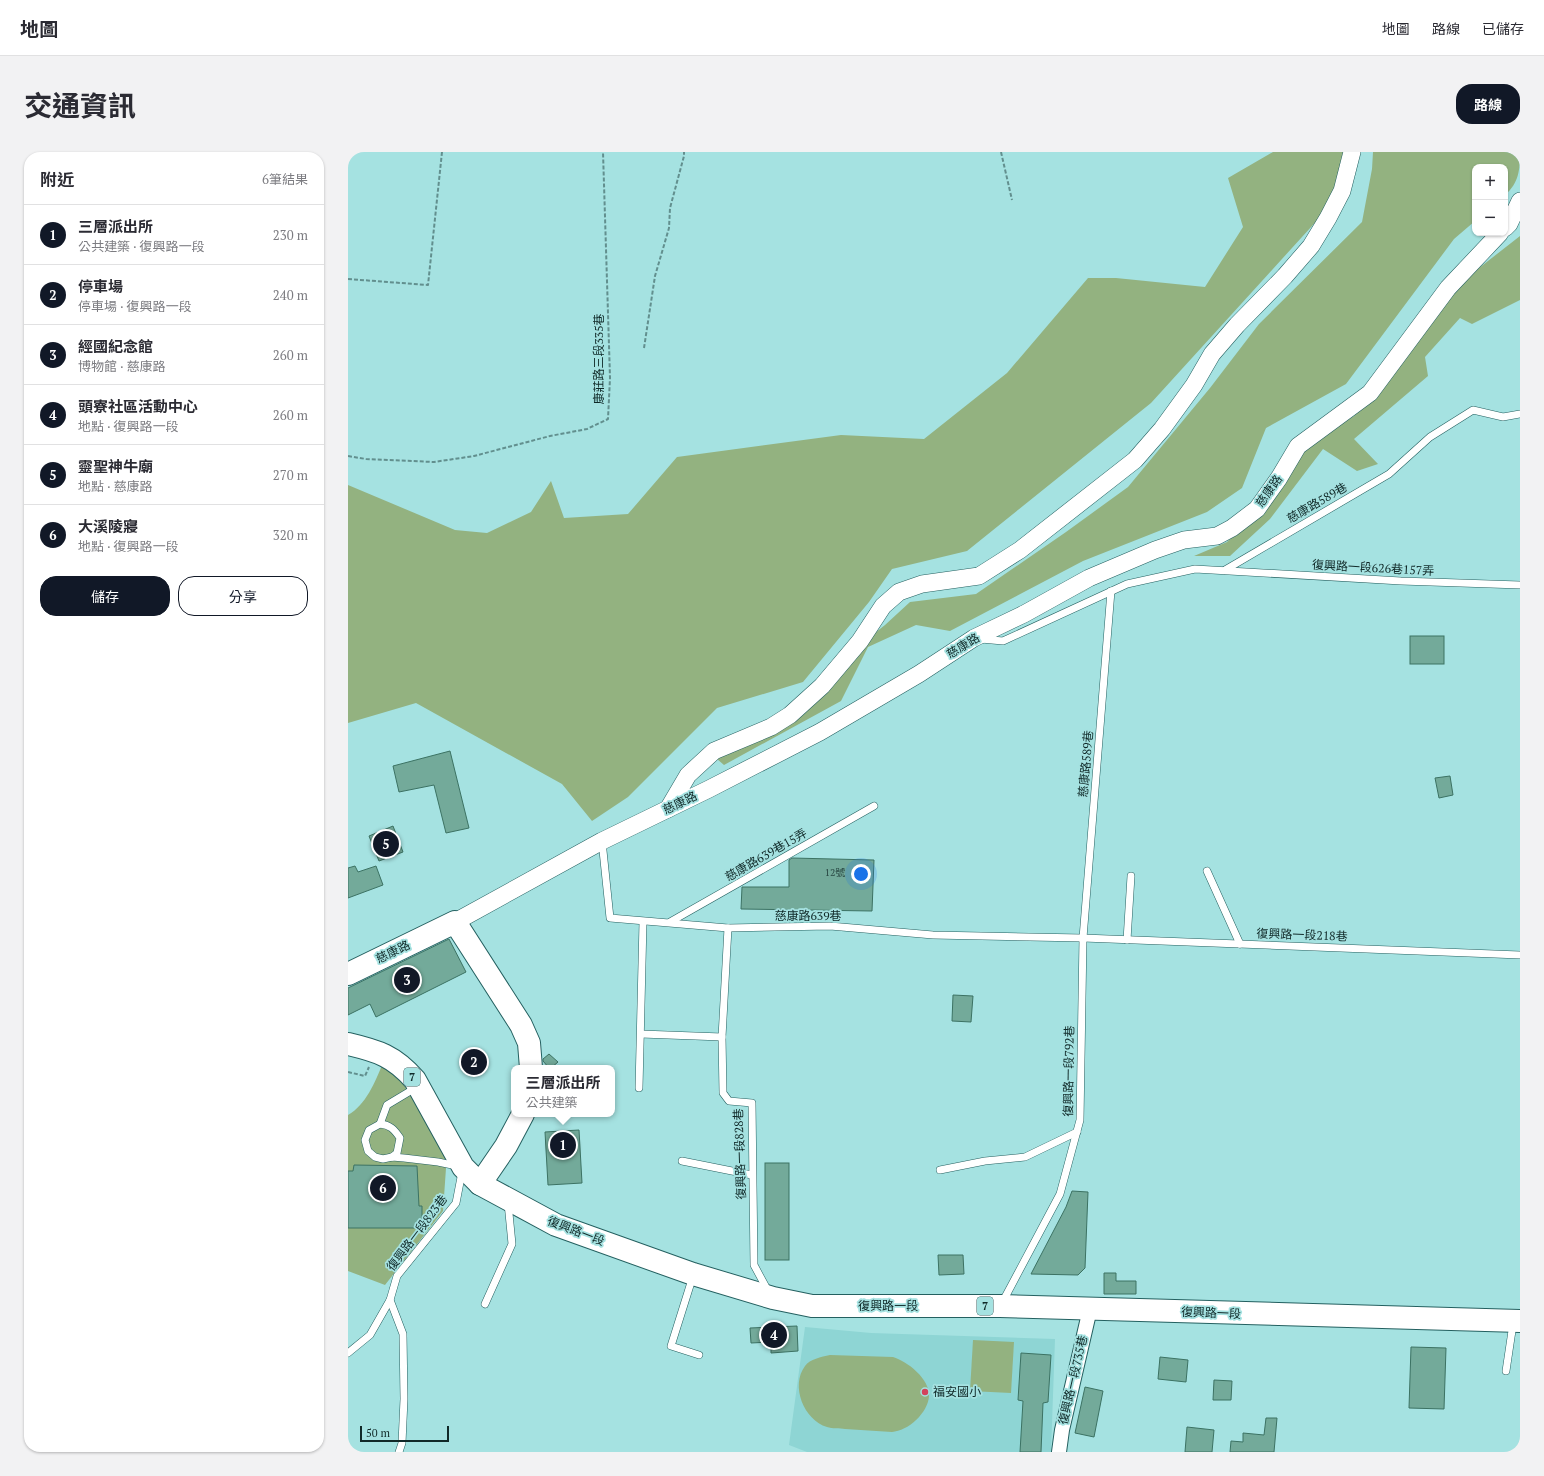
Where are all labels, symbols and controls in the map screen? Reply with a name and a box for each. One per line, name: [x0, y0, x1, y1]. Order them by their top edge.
text: 地圖: [20, 16, 58, 41]
text: 地圖: [1382, 19, 1410, 38]
text: 路線: [1432, 19, 1460, 38]
text: 已儲存: [1482, 19, 1524, 38]
button: 路線: [1456, 84, 1520, 124]
text: 交通資訊: [24, 87, 136, 124]
map controls: [1472, 164, 1508, 236]
button: +: [1472, 164, 1508, 200]
text: 附近: [40, 168, 74, 191]
text: 6筆結果: [262, 170, 308, 188]
button: −: [1472, 200, 1508, 236]
text: 三層派出所: [78, 216, 153, 236]
text: 1: [49, 226, 57, 244]
text: 230 m: [273, 226, 308, 244]
text: 公共建築 · 復興路一段: [78, 237, 204, 255]
text: 停車場: [78, 276, 123, 296]
text: 2: [49, 286, 57, 304]
text: 240 m: [273, 286, 308, 304]
text: 停車場 · 復興路一段: [78, 297, 191, 315]
street label: 康莊路三段335巷: [591, 313, 606, 405]
text: 經國紀念館: [78, 336, 153, 356]
text: 3: [49, 346, 57, 364]
text: 260 m: [273, 346, 308, 364]
text: 博物館 · 慈康路: [78, 357, 165, 375]
text: 頭寮社區活動中心: [78, 396, 198, 416]
text: 4: [49, 406, 57, 424]
text: 260 m: [273, 406, 308, 424]
text: 地點 · 復興路一段: [78, 417, 178, 435]
text: 靈聖神牛廟: [78, 456, 153, 476]
text: 5: [49, 466, 57, 484]
text: 270 m: [273, 466, 308, 484]
street label: 慈康路: [1252, 472, 1285, 510]
text: 地點 · 慈康路: [78, 477, 152, 495]
street label: 慈康路589巷: [1284, 479, 1350, 526]
text: 大溪陵寢: [78, 516, 138, 536]
text: 6: [49, 526, 57, 544]
text: 320 m: [273, 526, 308, 544]
text: 地點 · 復興路一段: [78, 537, 178, 555]
street label: 復興路一段626巷157弄: [1312, 557, 1435, 578]
button: 儲存: [40, 576, 170, 616]
button: 分享: [178, 576, 308, 616]
street label: 慈康路: [943, 630, 982, 661]
street label: 慈康路589巷: [1075, 730, 1096, 798]
street label: 慈康路: [660, 788, 699, 817]
street label: 慈康路639巷15弄: [722, 825, 809, 884]
pin: 5: [373, 829, 399, 859]
your location: [851, 864, 871, 884]
house number: 12號: [825, 866, 845, 879]
street label: 慈康路639巷: [774, 908, 842, 923]
street label: 復興路一段218巷: [1256, 925, 1348, 944]
street label: 慈康路: [373, 937, 412, 966]
pin: 3: [394, 965, 420, 995]
street label: 復興路一段792巷: [1060, 1025, 1077, 1117]
pin: 2: [461, 1047, 487, 1077]
popup: [511, 1065, 615, 1117]
road number: 7: [404, 1068, 420, 1086]
text: 三層派出所: [525, 1072, 601, 1092]
text: 公共建築: [525, 1093, 578, 1111]
street label: 復興路一段828巷: [730, 1108, 749, 1200]
pin: 1: [550, 1130, 576, 1160]
pin: 6: [370, 1173, 396, 1203]
street label: 復興路一段823巷: [383, 1192, 450, 1274]
street label: 復興路一段: [545, 1213, 607, 1248]
road number: 7: [977, 1297, 993, 1315]
street label: 復興路一段: [858, 1298, 918, 1313]
street label: 復興路一段: [1181, 1304, 1241, 1321]
pin: 4: [761, 1320, 787, 1350]
street label: 復興路一段735巷: [1055, 1334, 1090, 1426]
place label: 福安國小: [933, 1384, 981, 1399]
marker: 福安國小: [920, 1387, 930, 1397]
scale bar: [360, 1424, 449, 1443]
text: 50 m: [366, 1426, 390, 1440]

